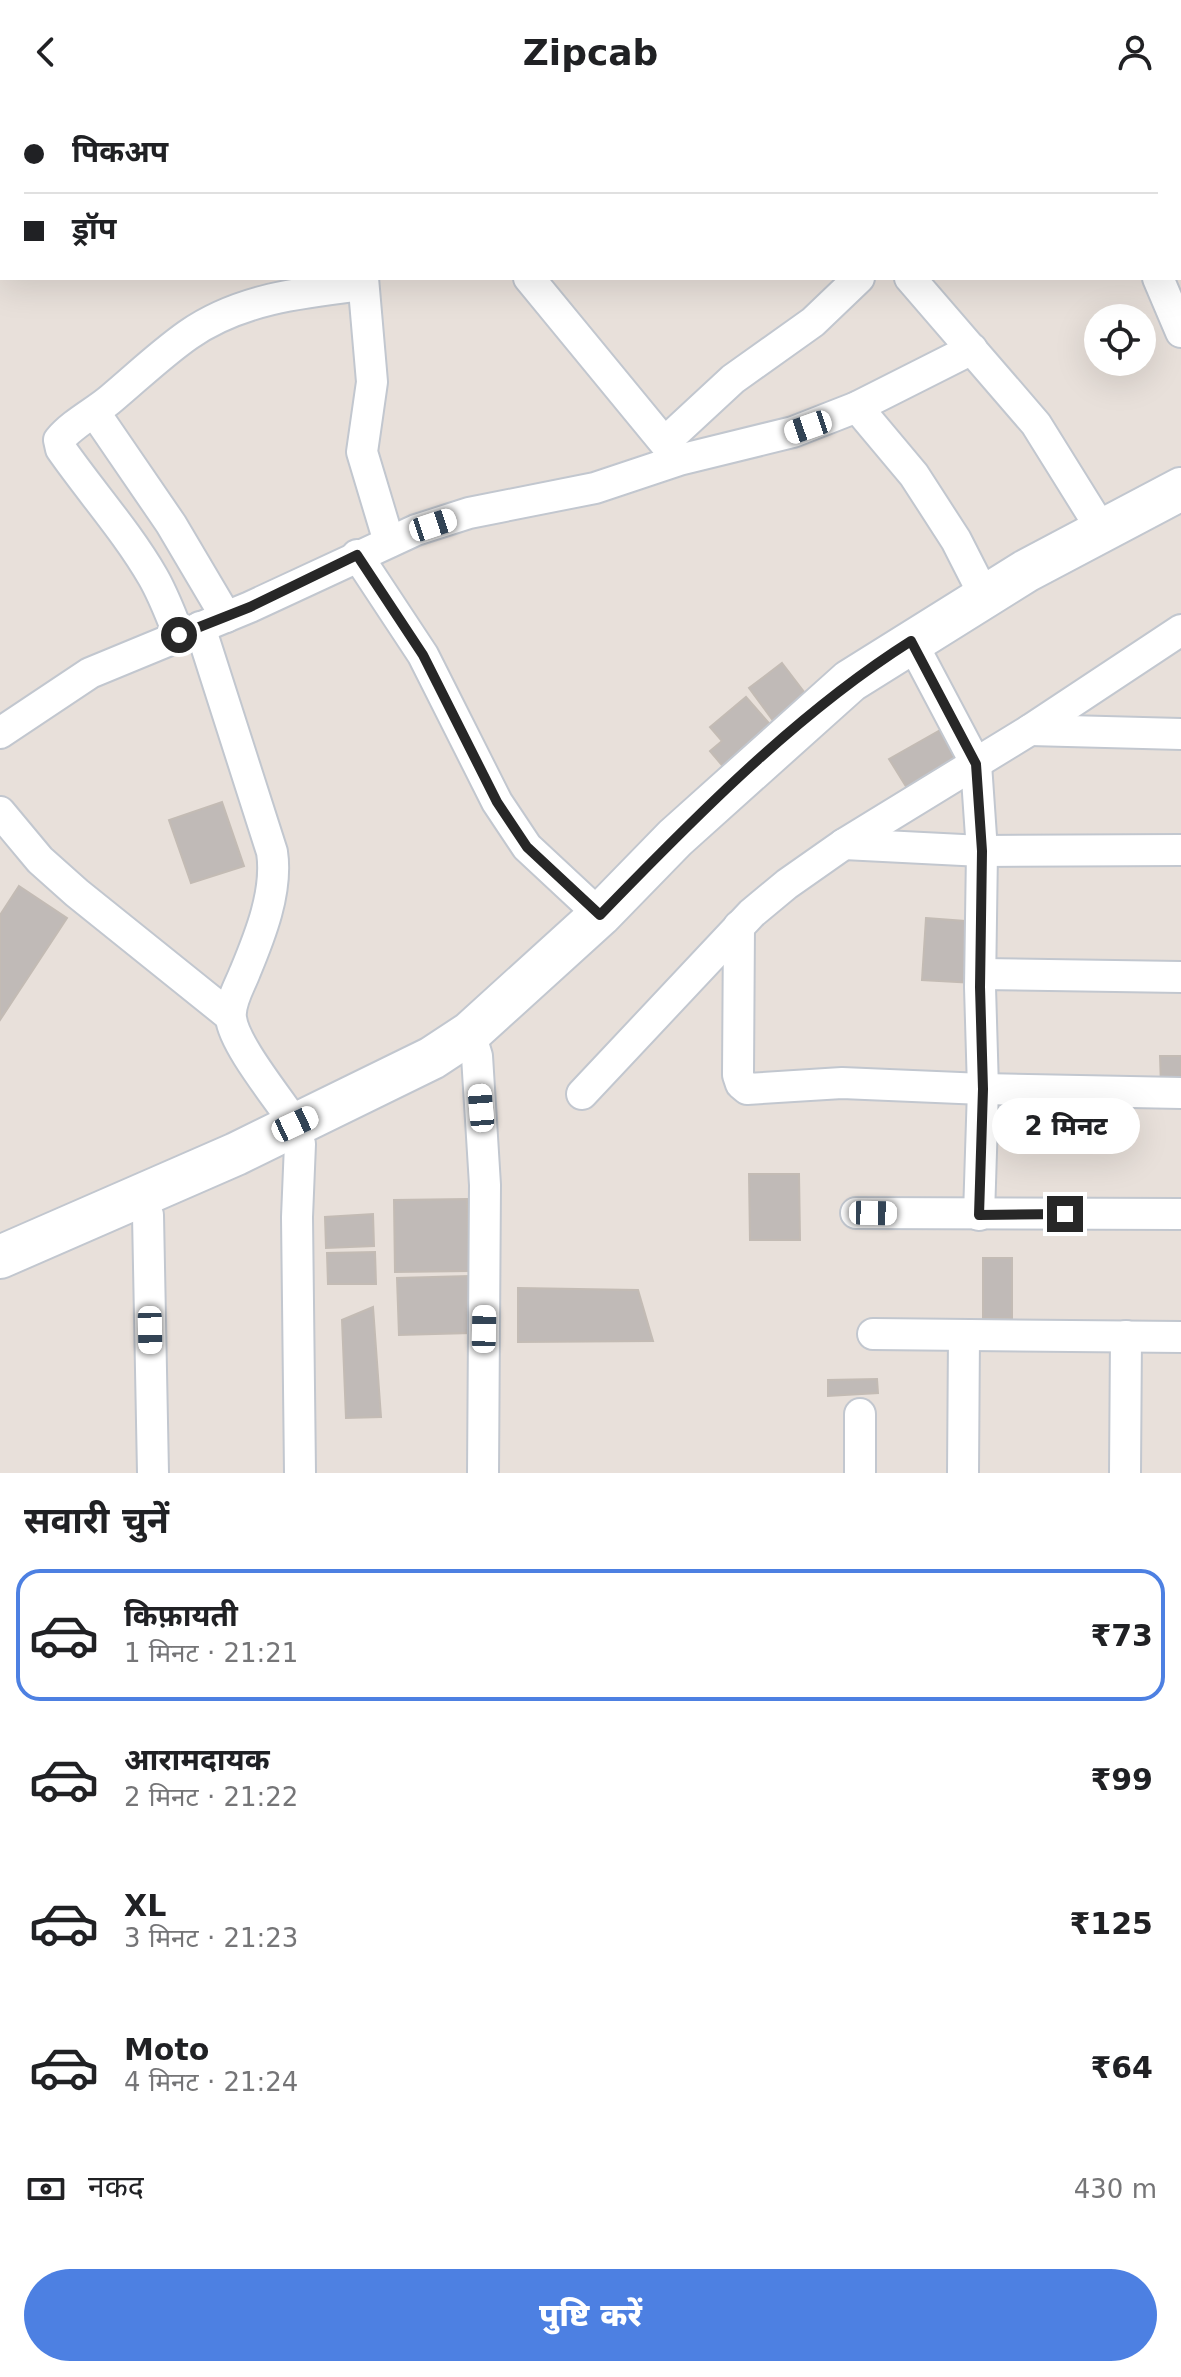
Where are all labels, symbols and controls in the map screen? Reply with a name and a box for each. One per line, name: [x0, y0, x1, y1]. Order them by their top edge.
icon: back: [24, 30, 68, 74]
icon: person: [1113, 30, 1157, 74]
text: Zipcab: [523, 32, 658, 73]
text: पिकअप: [72, 134, 168, 169]
text: ड्रॉप: [72, 211, 116, 246]
map controls: [1084, 304, 1156, 376]
button: locate: [1084, 304, 1156, 376]
car: [781, 408, 835, 446]
car: [406, 506, 460, 544]
route start: [161, 617, 197, 653]
car: [467, 1083, 495, 1133]
callout: 2 मिनट: [991, 1098, 1139, 1154]
car: [268, 1103, 322, 1145]
text: 2 मिनट: [1024, 1111, 1108, 1141]
route end: [1047, 1196, 1083, 1232]
car: [849, 1201, 897, 1225]
car: [472, 1305, 496, 1353]
car: [138, 1306, 162, 1354]
text: सवारी चुनें: [24, 1500, 169, 1541]
text: किफ़ायती: [124, 1598, 238, 1633]
icon: car: [28, 1599, 100, 1671]
text: ₹73: [1090, 1618, 1153, 1653]
text: 1 मिनट · 21:21: [124, 1638, 298, 1668]
text: आरामदायक: [124, 1742, 270, 1777]
icon: car: [28, 1743, 100, 1815]
text: ₹99: [1090, 1762, 1153, 1797]
text: 2 मिनट · 21:22: [124, 1782, 298, 1812]
icon: car: [28, 1887, 100, 1959]
text: XL: [124, 1888, 166, 1923]
text: ₹125: [1070, 1906, 1153, 1941]
text: 3 मिनट · 21:23: [124, 1923, 298, 1953]
icon: car: [28, 2031, 100, 2103]
text: Moto: [124, 2032, 209, 2067]
text: ₹64: [1090, 2050, 1153, 2085]
text: 4 मिनट · 21:24: [124, 2067, 298, 2097]
icon: cash: [24, 2167, 68, 2211]
text: नकद: [88, 2169, 144, 2204]
text: 430 m: [1074, 2174, 1157, 2204]
button: पुष्टि करें: [24, 2269, 1157, 2361]

